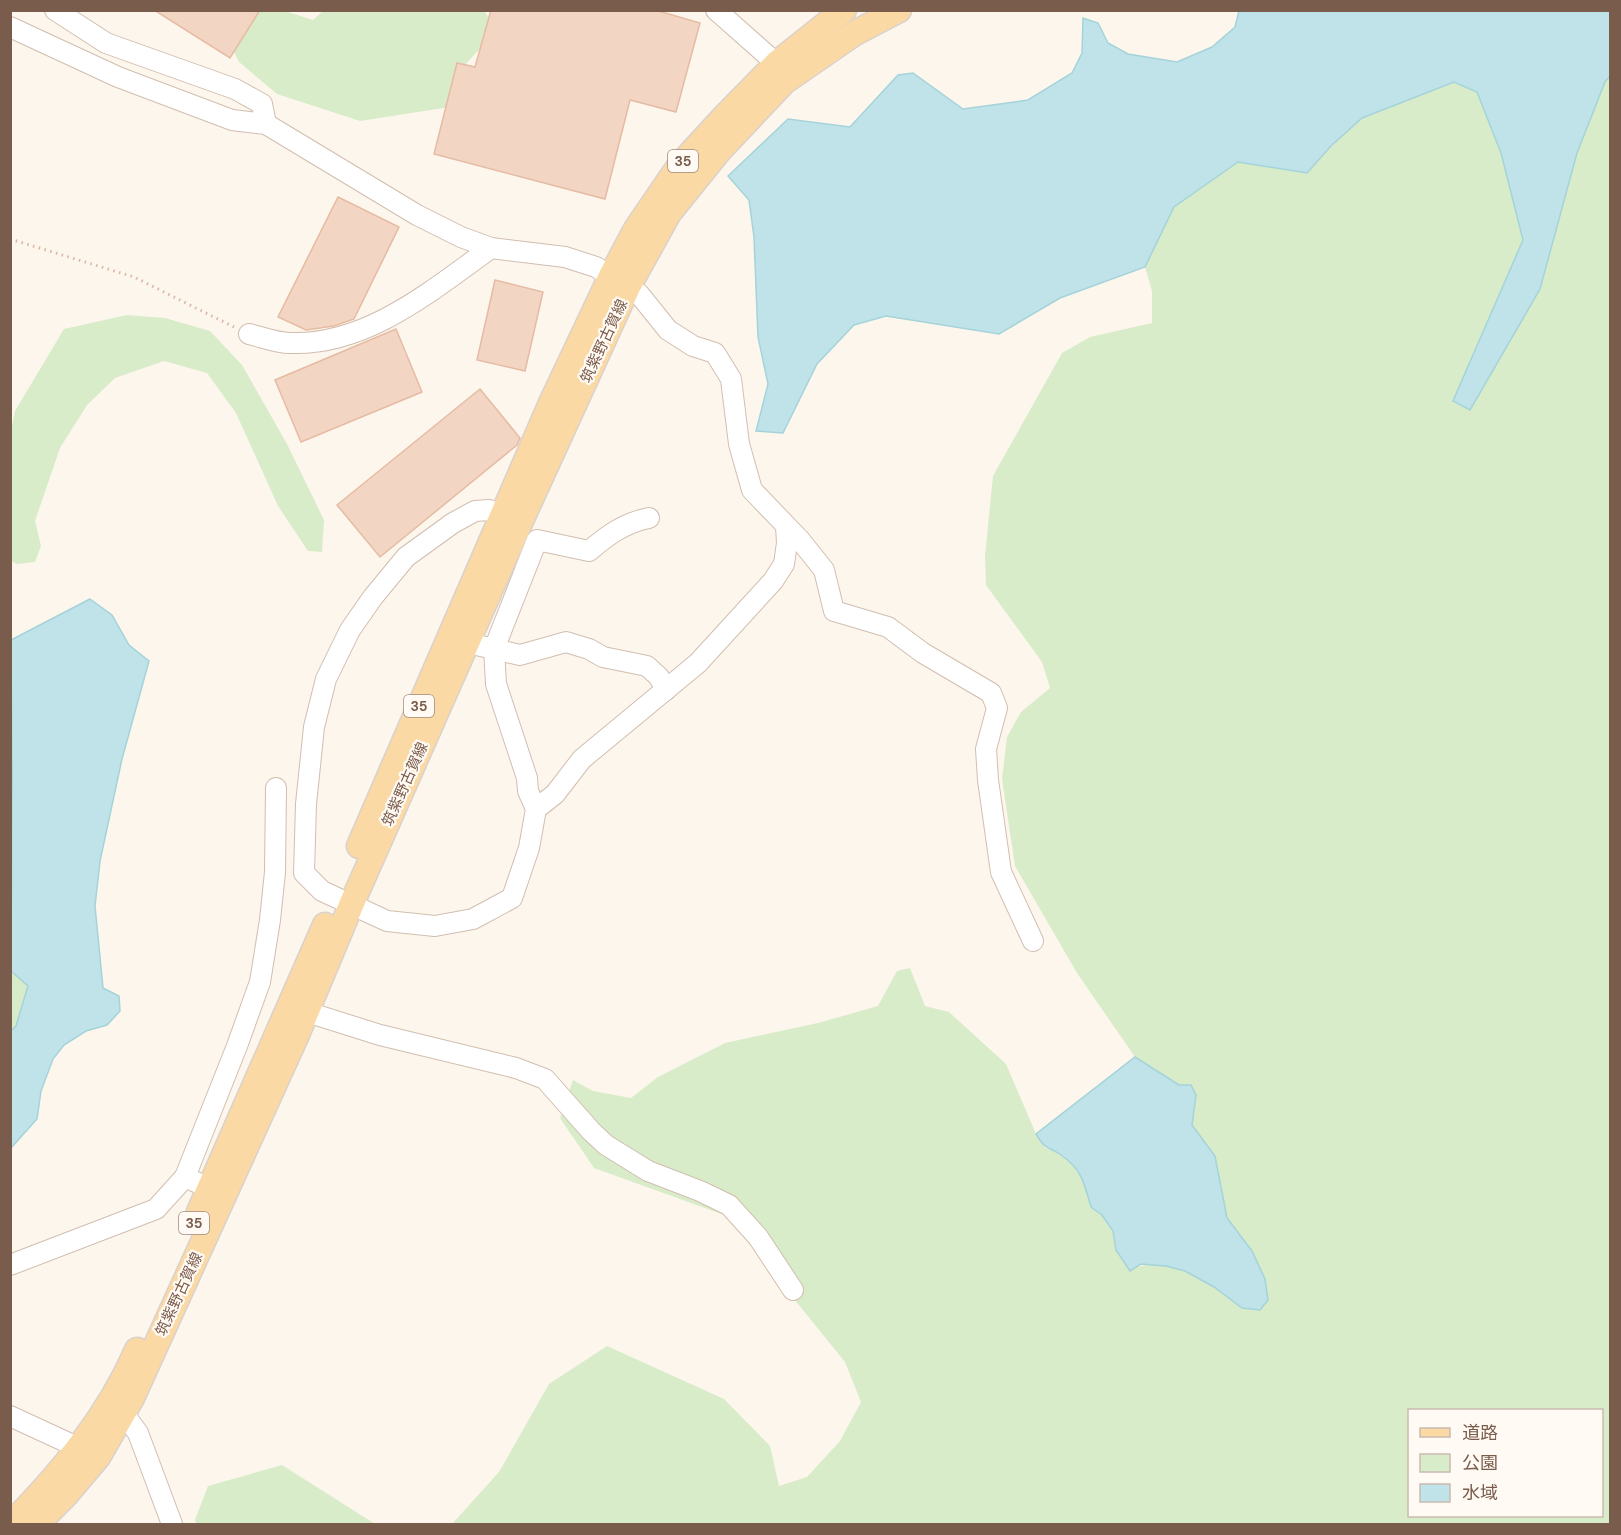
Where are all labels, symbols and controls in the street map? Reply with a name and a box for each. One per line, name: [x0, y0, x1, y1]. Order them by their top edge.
road number: 35: [668, 150, 698, 172]
street label: 筑紫野古賀線: [576, 296, 632, 386]
road number: 35: [404, 695, 434, 717]
street label: 筑紫野古賀線: [378, 739, 432, 829]
road number: 35: [179, 1212, 209, 1234]
street label: 筑紫野古賀線: [151, 1249, 207, 1339]
legend: [1408, 1409, 1603, 1517]
text: 道路: [1462, 1421, 1498, 1445]
text: 公園: [1462, 1451, 1498, 1475]
text: 水域: [1462, 1481, 1498, 1505]

